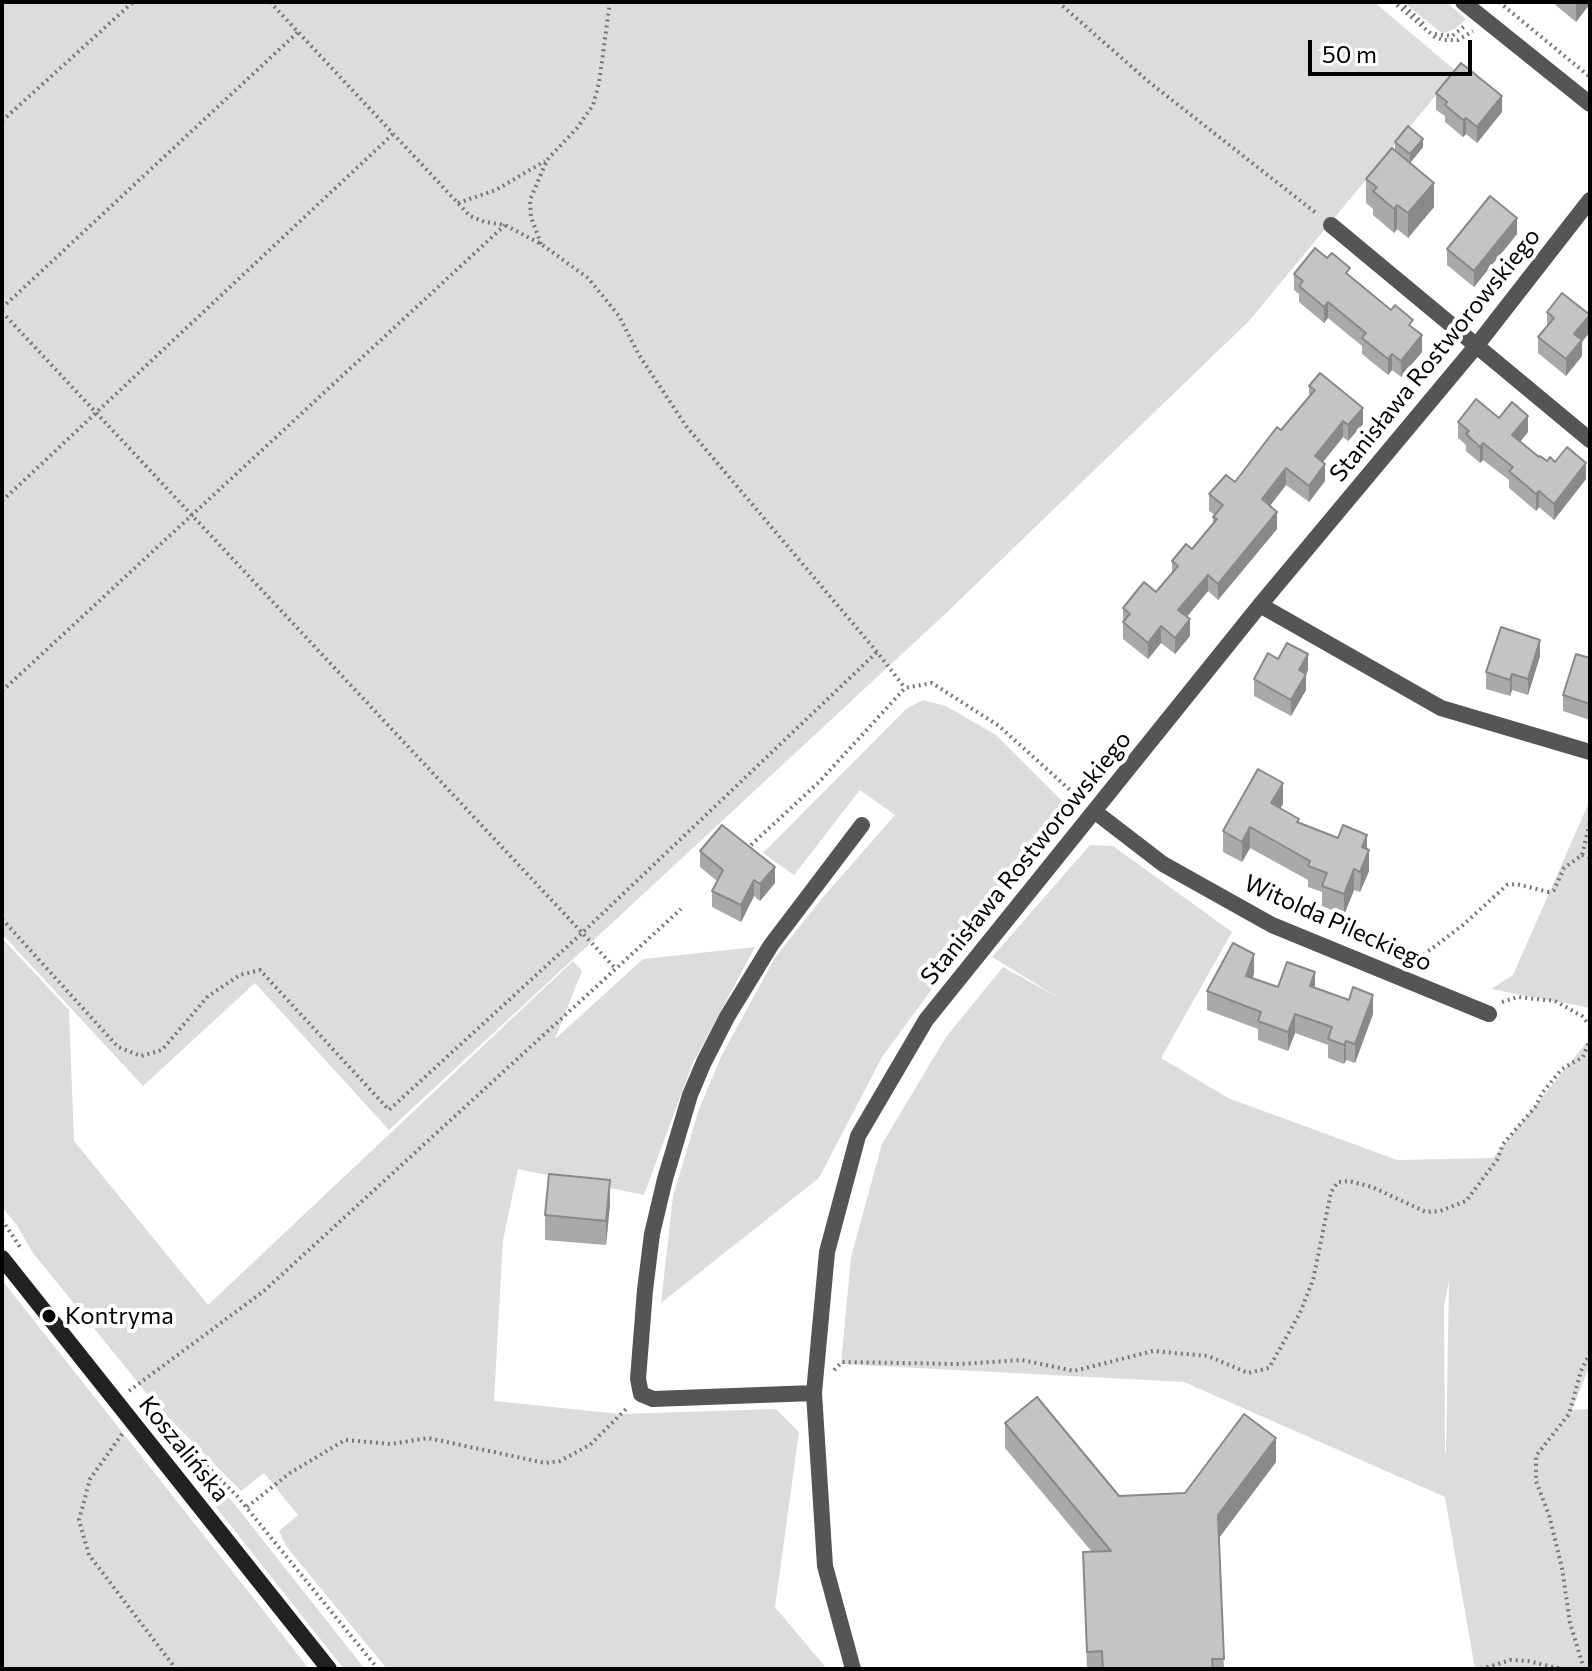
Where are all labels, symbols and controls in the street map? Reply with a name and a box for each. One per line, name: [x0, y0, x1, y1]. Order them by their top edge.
scale bar: [1312, 24, 1476, 74]
text: 50 m: [1322, 39, 1377, 68]
street label: Stanisława Rostworowskiego: [1324, 222, 1546, 488]
street label: Stanisława Rostworowskiego: [915, 725, 1137, 991]
street label: Witolda Pileckiego: [1240, 869, 1436, 977]
place label: Kontryma: [65, 1302, 174, 1330]
marker: Kontryma: [40, 1307, 58, 1325]
street label: Koszalińska: [133, 1390, 235, 1508]

